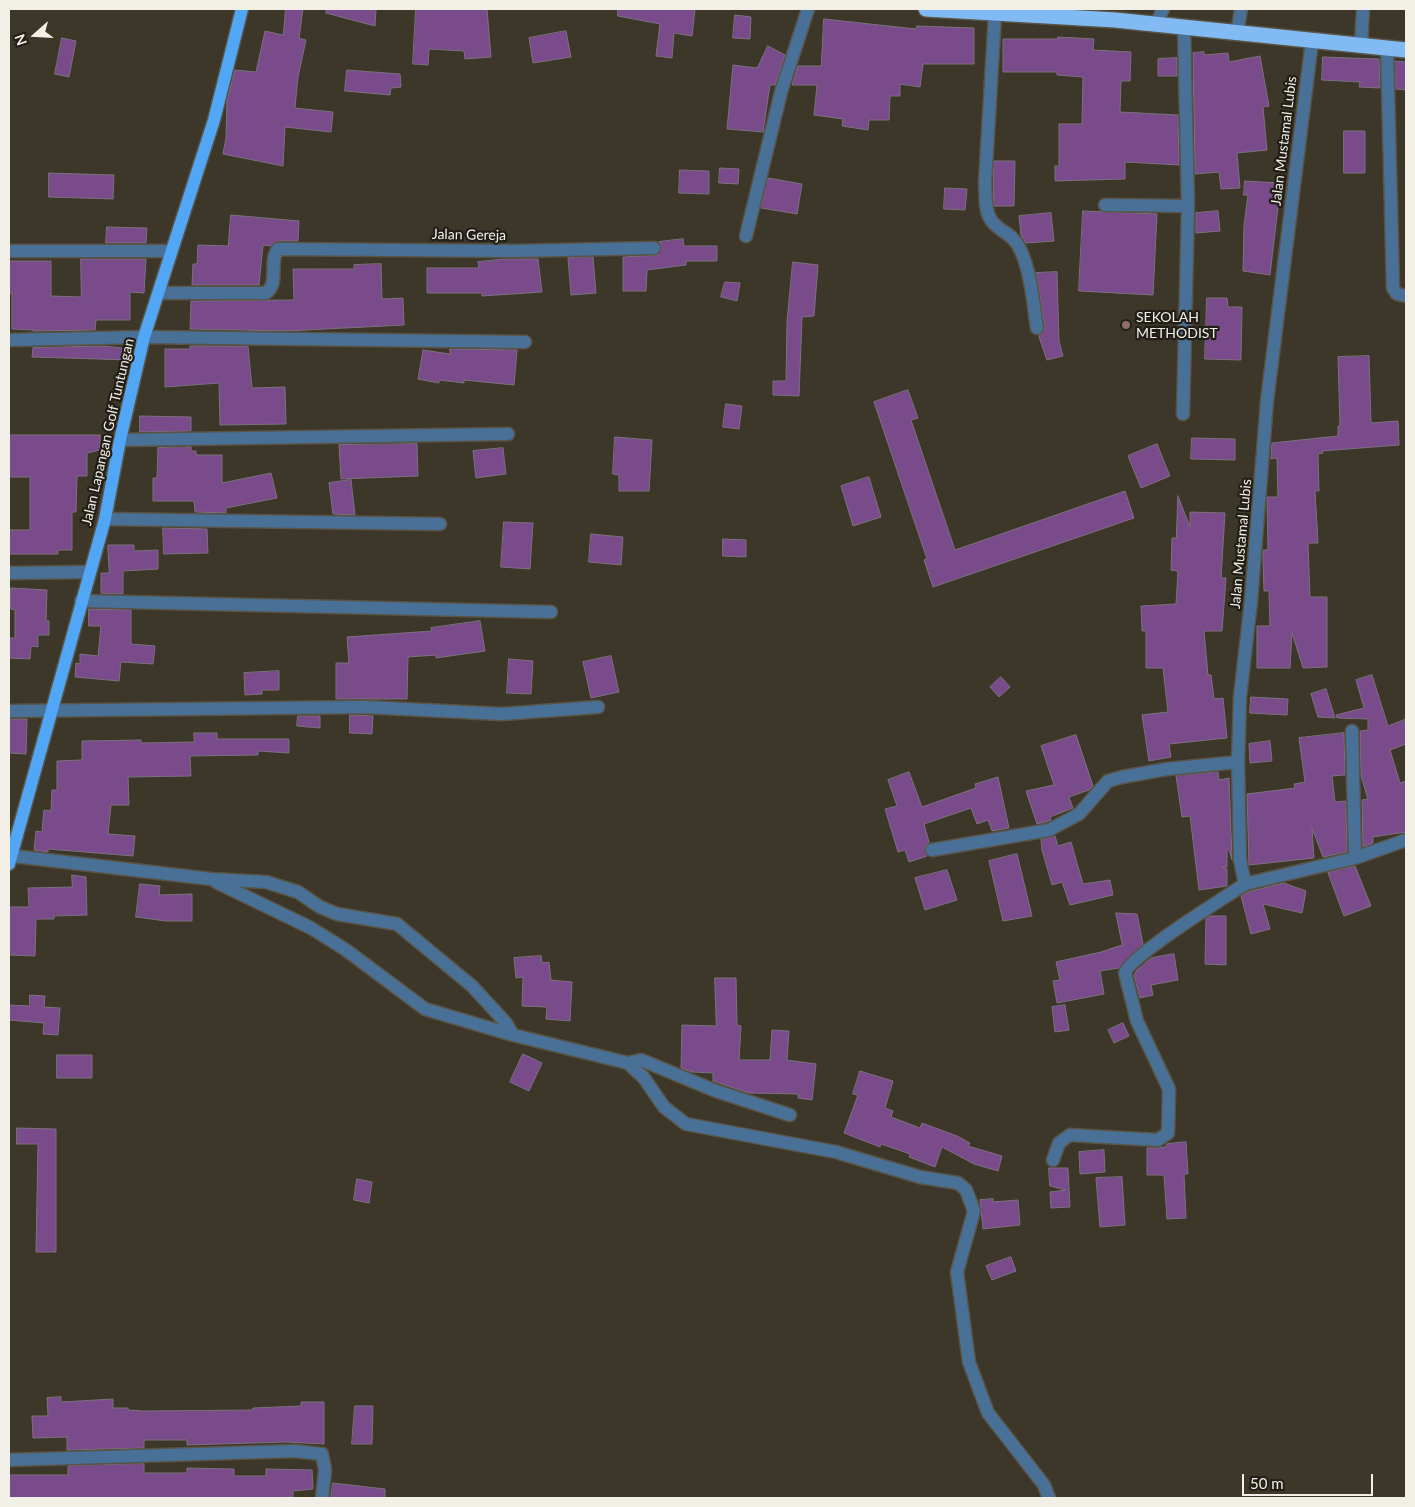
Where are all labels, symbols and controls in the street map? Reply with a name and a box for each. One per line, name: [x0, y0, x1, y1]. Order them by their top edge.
north arrow: [10, 10, 60, 60]
text: N: [11, 32, 30, 48]
street label: Jalan Mustamal Lubis: [1268, 75, 1300, 207]
street label: Jalan Gereja: [432, 226, 506, 244]
place label: SEKOLAH METHODIST: [1136, 309, 1218, 342]
marker: SEKOLAH METHODIST: [1120, 319, 1132, 331]
street label: Jalan Lapangan Golf Tuntungan: [78, 337, 138, 527]
street label: Jalan Mustamal Lubis: [1227, 478, 1255, 610]
scale bar: [1245, 1464, 1376, 1496]
text: 50 m: [1250, 1474, 1284, 1492]

